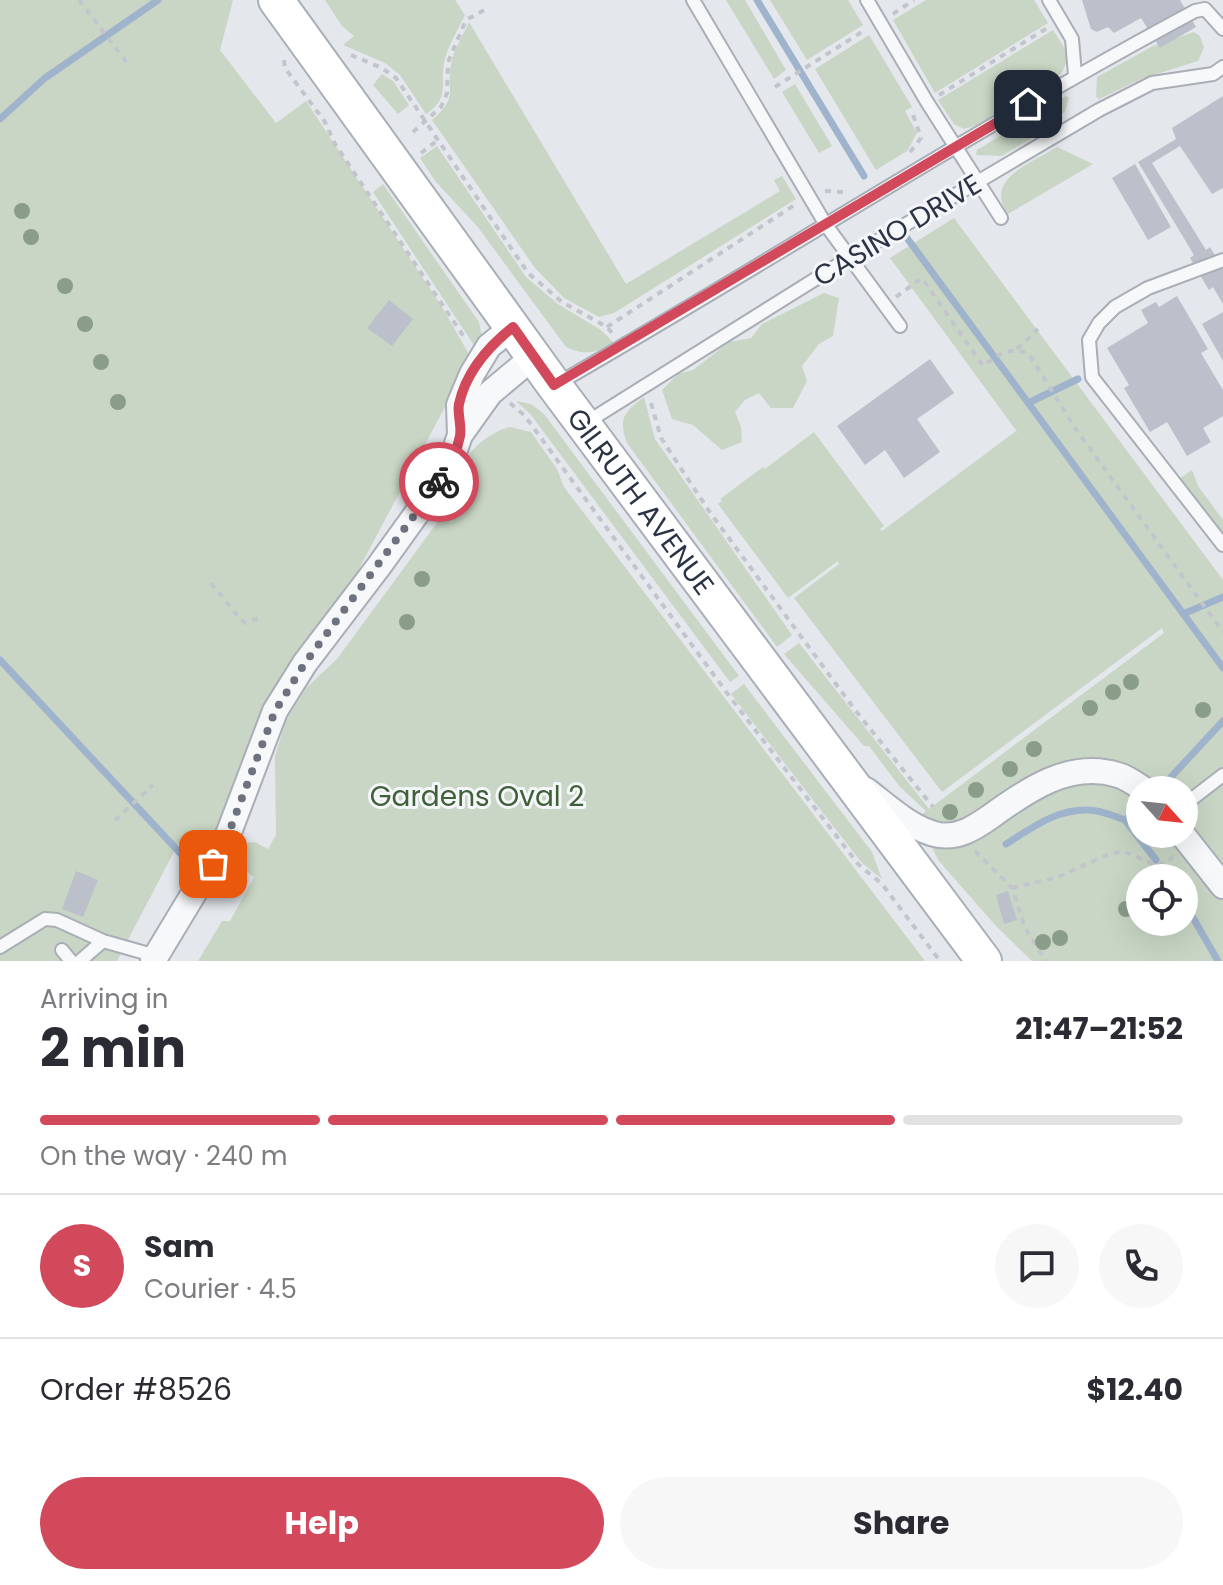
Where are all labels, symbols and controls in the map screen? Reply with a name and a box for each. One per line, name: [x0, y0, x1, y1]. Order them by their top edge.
pin: [994, 70, 1062, 138]
icon: home: [1006, 82, 1050, 126]
street label: CASINO DRIVE: [806, 165, 989, 296]
street label: GILRUTH AVENUE: [558, 400, 723, 603]
courier: [399, 442, 479, 522]
icon: bike: [417, 460, 461, 504]
north arrow: [1126, 776, 1198, 848]
map controls: [1126, 776, 1198, 936]
park label: Gardens Oval 2: [370, 777, 584, 816]
pin: [179, 830, 247, 898]
icon: bag: [191, 842, 235, 886]
button: locate: [1126, 864, 1198, 936]
text: Arriving in: [40, 981, 169, 1017]
text: 21:47–21:52: [1015, 1007, 1183, 1050]
text: 2 min: [40, 1012, 186, 1085]
text: On the way · 240 m: [40, 1138, 287, 1174]
button: chat: [995, 1224, 1079, 1308]
button: phone: [1099, 1224, 1183, 1308]
text: Sam: [144, 1225, 215, 1268]
text: S: [73, 1244, 91, 1287]
text: Courier · 4.5: [144, 1271, 297, 1307]
text: Order #8526: [40, 1368, 232, 1411]
text: $12.40: [1087, 1368, 1183, 1411]
button: Help: [40, 1477, 604, 1569]
button: Share: [620, 1477, 1183, 1569]

